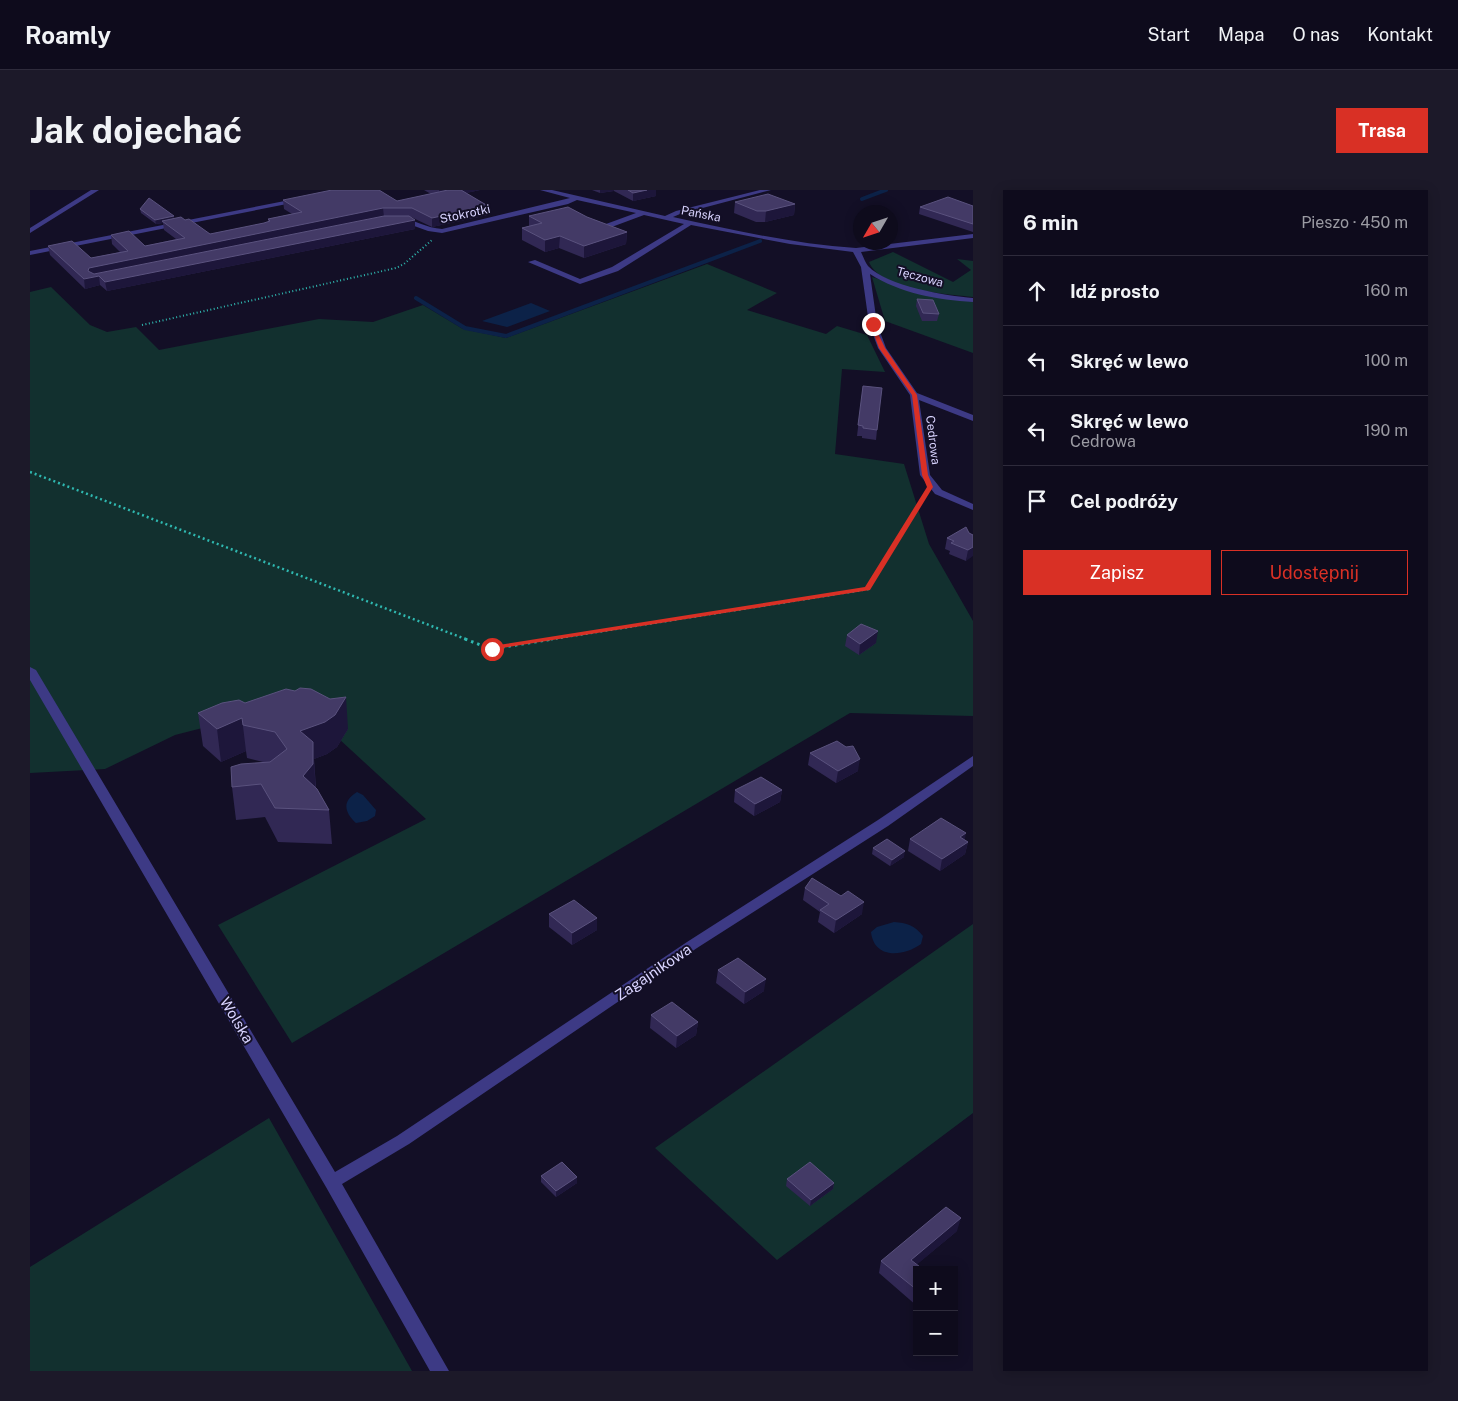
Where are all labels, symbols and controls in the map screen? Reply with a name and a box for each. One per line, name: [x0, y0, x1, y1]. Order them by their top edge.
text: Roamly: [25, 21, 111, 49]
text: Start: [1148, 24, 1190, 45]
text: Mapa: [1218, 24, 1264, 45]
text: O nas: [1292, 24, 1339, 45]
text: Kontakt: [1367, 24, 1433, 45]
button: Trasa: [1336, 108, 1428, 153]
text: Jak dojechać: [30, 110, 242, 151]
street label: Stokrotki: [438, 202, 492, 226]
street label: Pańska: [680, 203, 722, 225]
north arrow: [853, 205, 898, 250]
text: 6 min: [1023, 210, 1079, 235]
text: Pieszo · 450 m: [1301, 213, 1408, 232]
street label: Tęczowa: [895, 264, 945, 290]
icon: ahead: [1023, 277, 1051, 305]
text: Idź prosto: [1070, 280, 1160, 302]
text: 160 m: [1364, 281, 1408, 300]
route end: [862, 313, 885, 336]
icon: left: [1023, 347, 1051, 375]
text: Skręć w lewo: [1070, 350, 1189, 372]
text: 100 m: [1364, 351, 1408, 370]
text: Skręć w lewo: [1070, 410, 1189, 432]
street label: Cedrowa: [923, 415, 943, 465]
icon: left: [1023, 417, 1051, 445]
text: 190 m: [1364, 421, 1408, 440]
text: Cedrowa: [1070, 432, 1136, 451]
icon: arrive: [1023, 487, 1051, 515]
text: Cel podróży: [1070, 490, 1178, 512]
button: Zapisz: [1023, 550, 1211, 595]
button: Udostępnij: [1221, 550, 1408, 595]
route start: [481, 638, 504, 661]
street label: Zagajnikowa: [612, 940, 694, 1004]
street label: Wolska: [217, 994, 257, 1046]
map controls: [913, 1266, 958, 1356]
button: +: [913, 1266, 958, 1311]
button: −: [913, 1311, 958, 1356]

